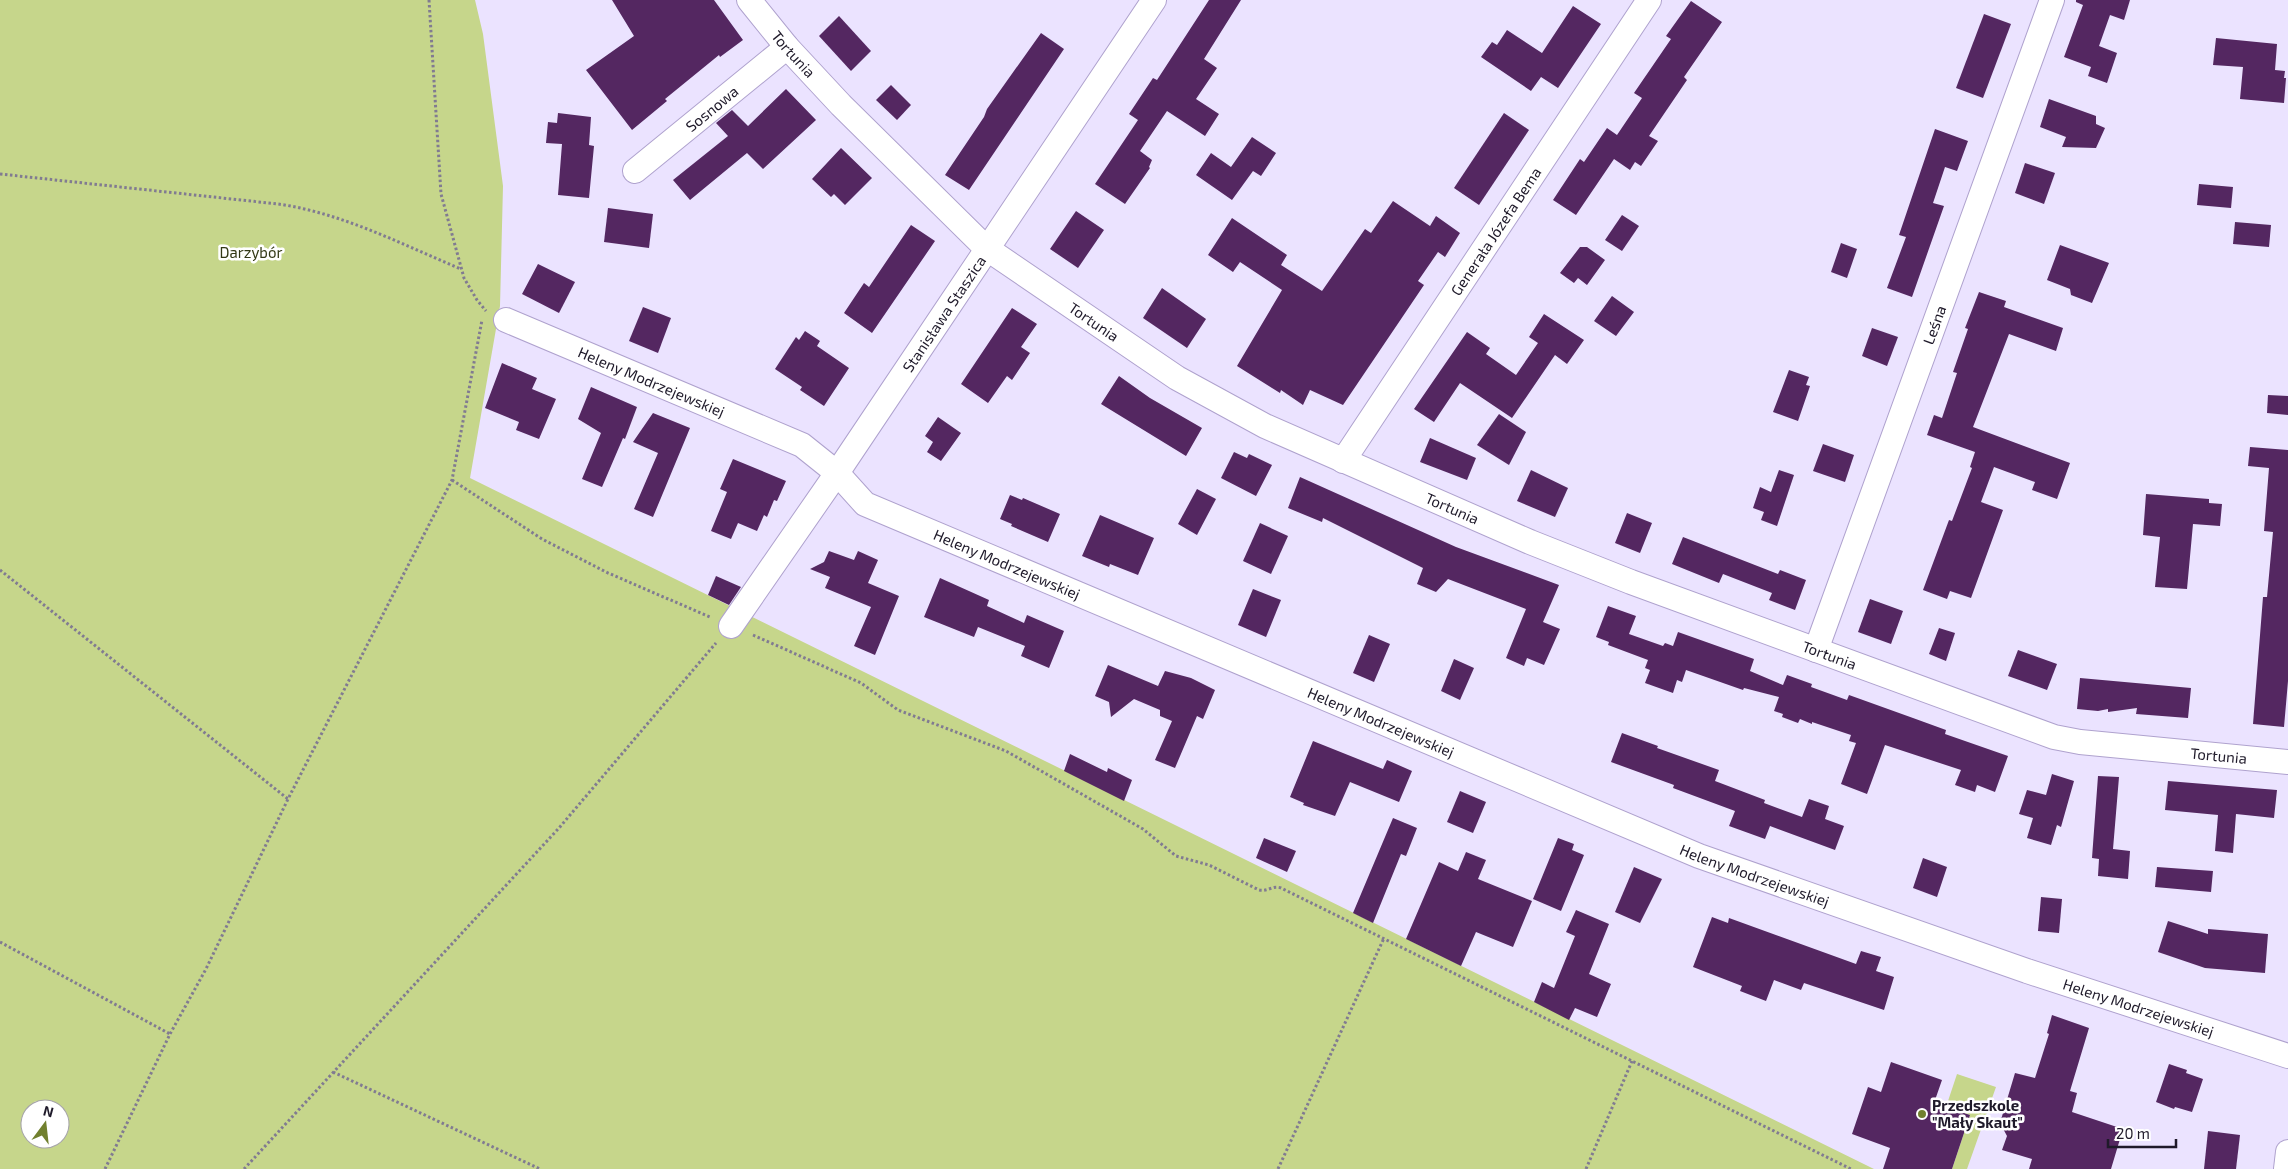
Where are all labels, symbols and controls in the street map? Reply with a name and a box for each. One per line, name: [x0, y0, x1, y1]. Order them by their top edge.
street label: Tortunia: [768, 27, 819, 81]
street label: Sosnowa: [682, 82, 742, 135]
street label: Generała Józefa Bema: [1447, 164, 1545, 299]
park label: Darzybór: [220, 243, 282, 261]
street label: Stanisława Staszica: [898, 252, 989, 375]
street label: Tortunia: [1066, 298, 1122, 345]
street label: Leśna: [1919, 303, 1949, 347]
street label: Heleny Modrzejewskiej: [576, 343, 728, 421]
street label: Tortunia: [1423, 488, 1482, 528]
street label: Heleny Modrzejewskiej: [931, 525, 1083, 604]
street label: Tortunia: [1800, 637, 1859, 673]
street label: Heleny Modrzejewskiej: [1305, 683, 1457, 762]
street label: Tortunia: [2190, 744, 2248, 767]
street label: Heleny Modrzejewskiej: [1677, 840, 1832, 911]
street label: Heleny Modrzejewskiej: [2061, 974, 2216, 1041]
place label: Przedszkole "Mały Skaut": [1932, 1096, 2023, 1132]
north arrow: [20, 1099, 70, 1149]
text: N: [41, 1101, 56, 1120]
marker: Przedszkole "Mały Skaut": [1916, 1108, 1928, 1120]
scale bar: [2108, 1116, 2176, 1148]
text: 20 m: [2116, 1124, 2150, 1142]

